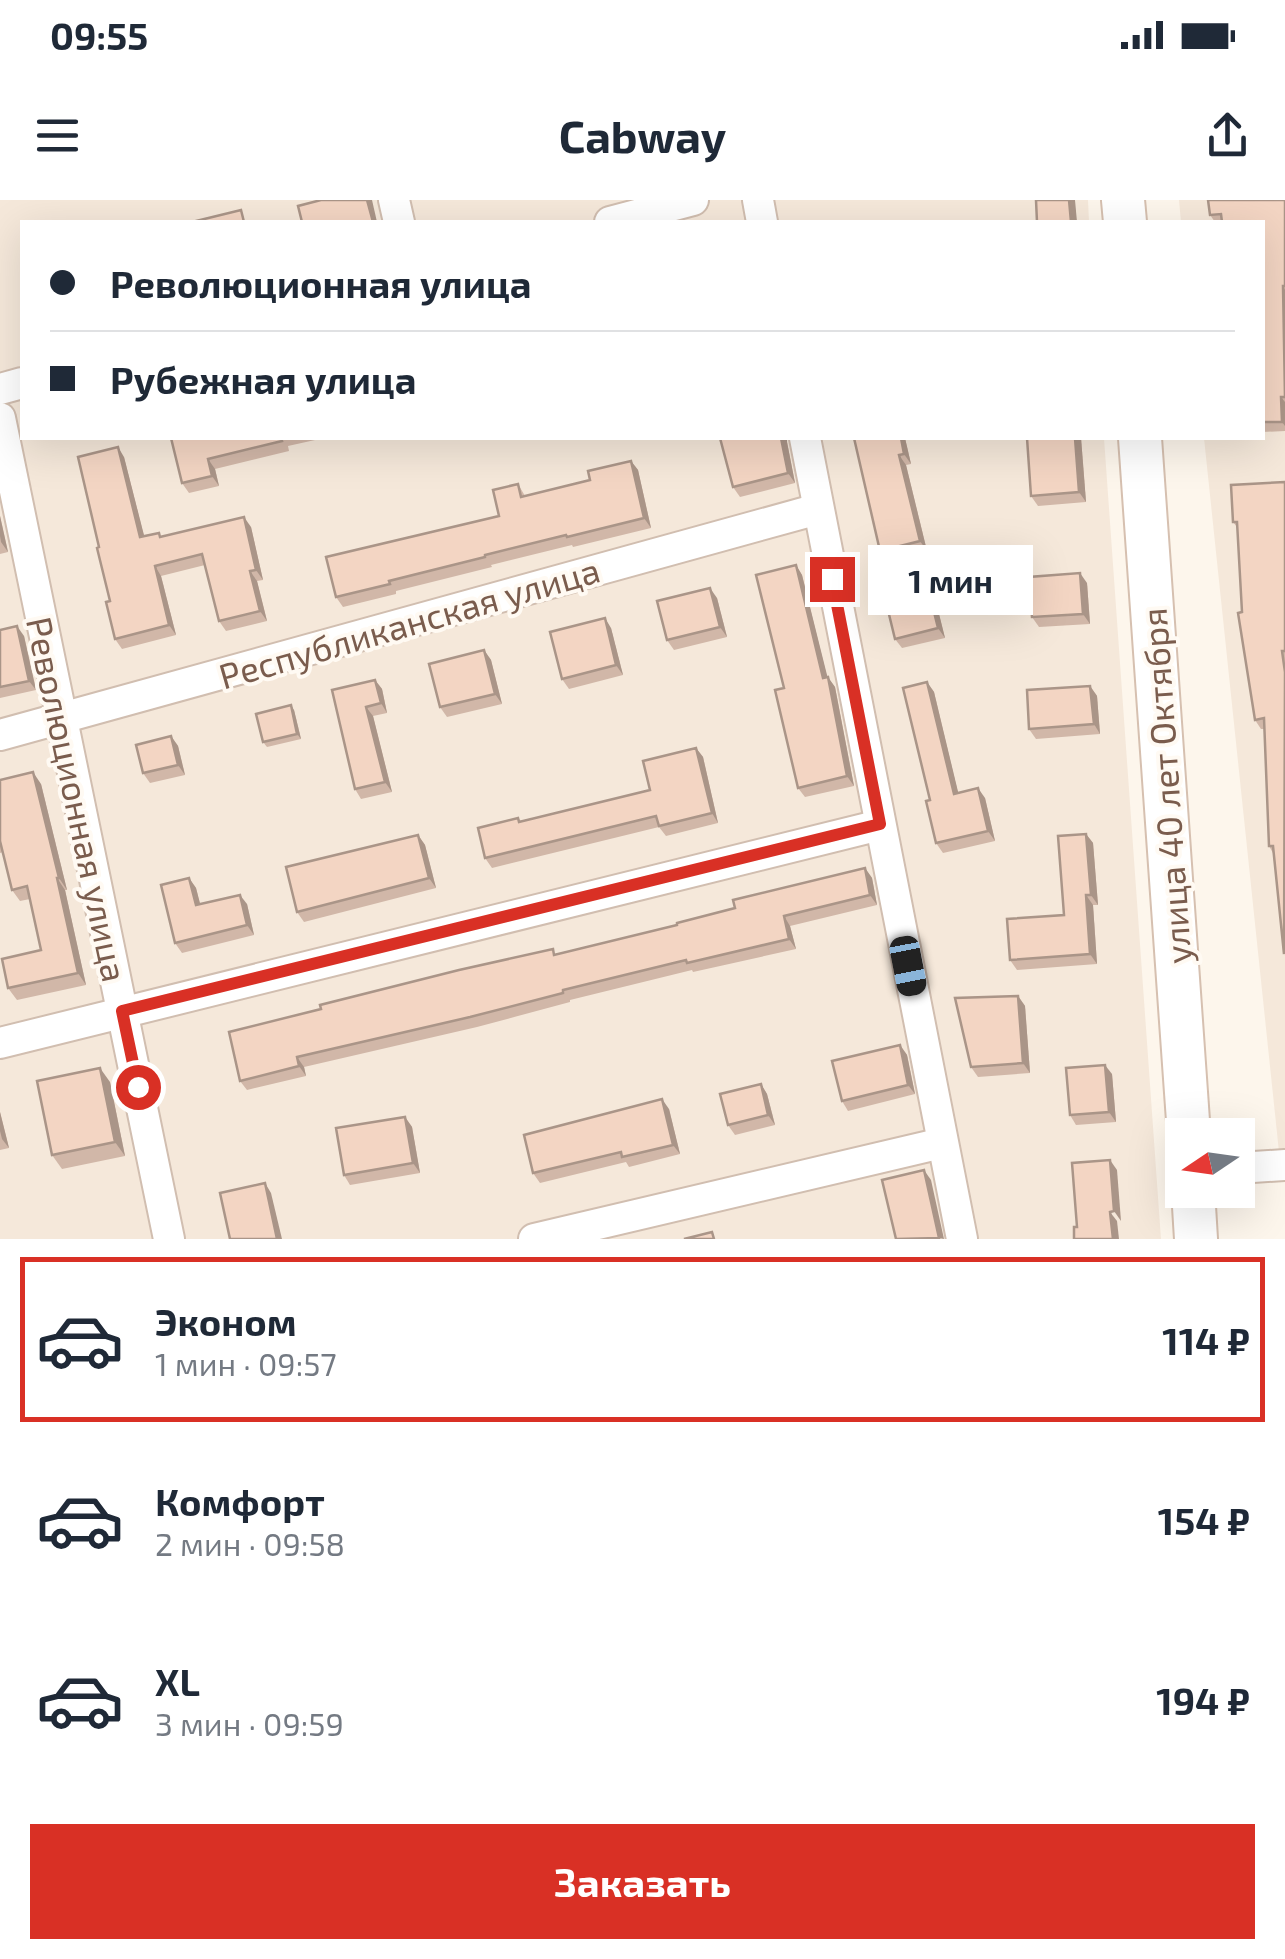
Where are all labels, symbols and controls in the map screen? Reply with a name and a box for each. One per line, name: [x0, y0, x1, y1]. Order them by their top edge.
text: 09:55: [50, 12, 148, 58]
icon: menu: [30, 108, 85, 163]
text: Cabway: [559, 108, 726, 162]
icon: share: [1200, 108, 1255, 163]
text: Революционная улица: [110, 260, 532, 306]
text: Рубежная улица: [110, 356, 416, 402]
callout: 1 мин: [867, 544, 1032, 614]
street label: Республиканская улица: [214, 548, 604, 697]
route end: [810, 557, 855, 602]
text: 1 мин: [908, 561, 993, 599]
street label: улица 40 лет Октября: [1132, 607, 1199, 965]
street label: Революционная улица: [18, 613, 137, 985]
car: [888, 934, 928, 998]
route start: [116, 1065, 161, 1110]
north arrow: [1165, 1118, 1255, 1208]
map controls: [1165, 1118, 1255, 1208]
icon: car: [35, 1295, 125, 1385]
text: Эконом: [155, 1298, 297, 1344]
text: 114 ₽: [1162, 1317, 1250, 1363]
text: 1 мин · 09:57: [155, 1344, 337, 1382]
icon: car: [35, 1475, 125, 1565]
text: Комфорт: [155, 1478, 325, 1524]
text: 154 ₽: [1158, 1497, 1250, 1543]
text: 2 мин · 09:58: [155, 1524, 345, 1562]
icon: car: [35, 1655, 125, 1745]
text: XL: [155, 1658, 200, 1704]
text: 194 ₽: [1156, 1677, 1250, 1723]
text: 3 мин · 09:59: [155, 1704, 344, 1742]
button: Заказать: [30, 1824, 1255, 1939]

